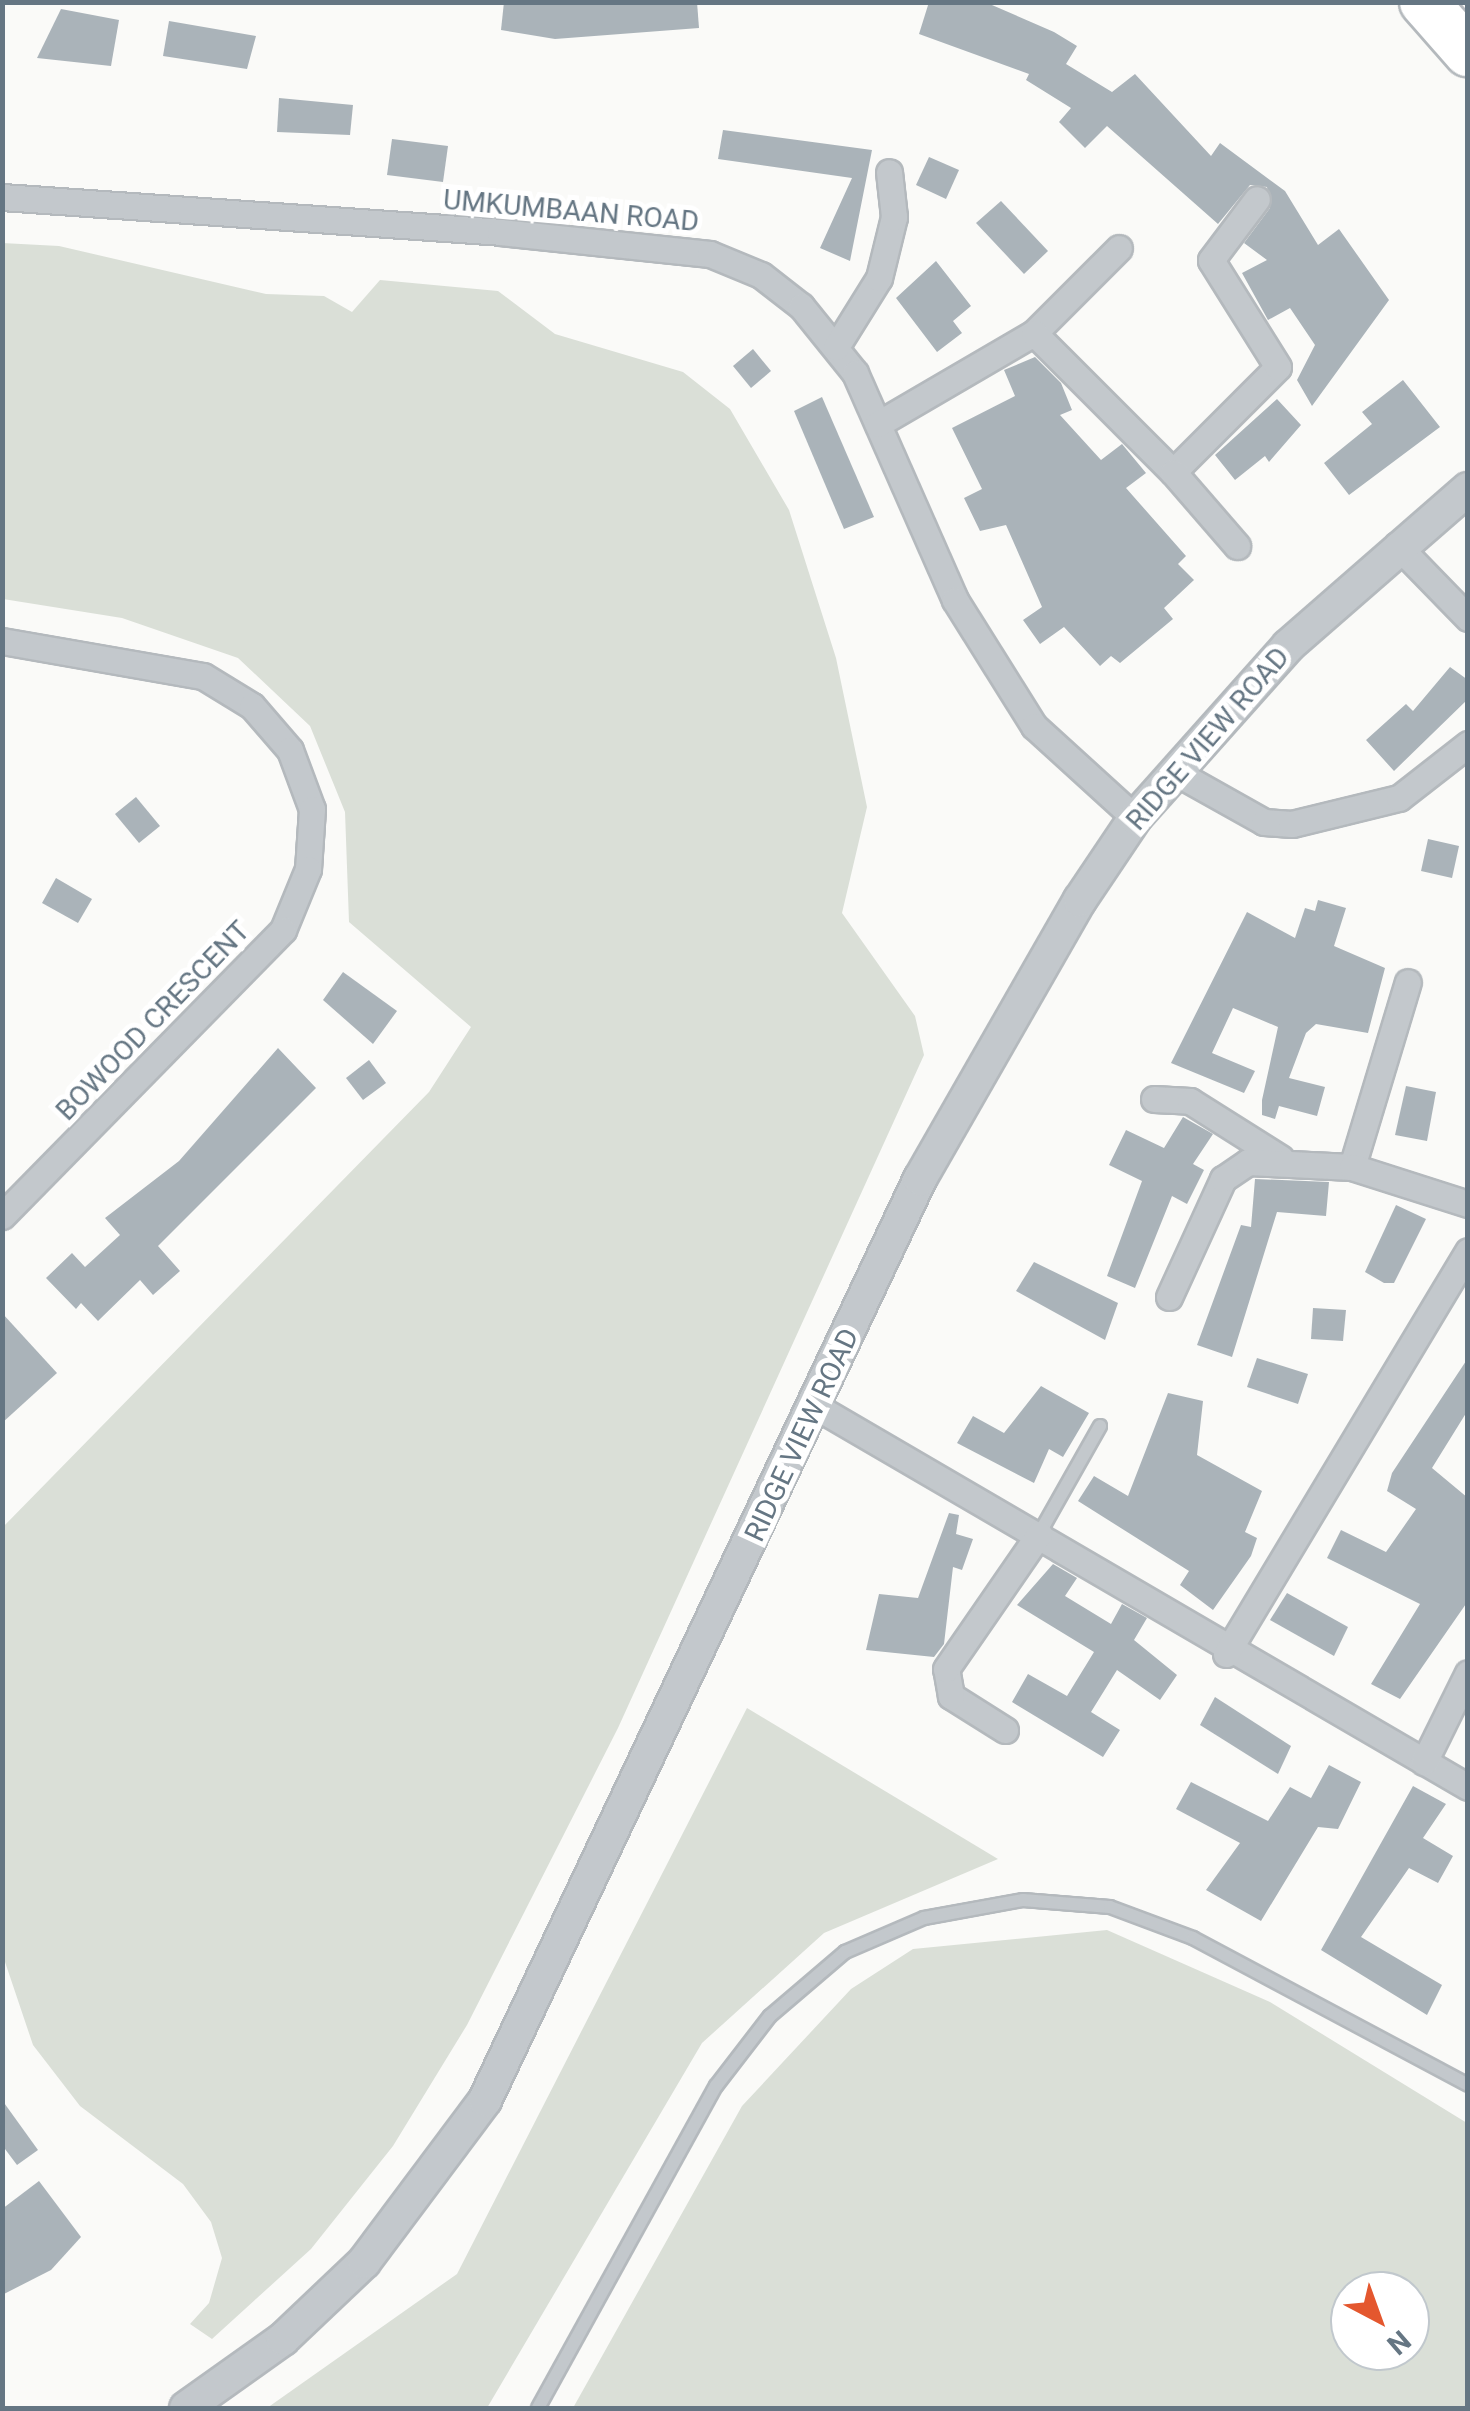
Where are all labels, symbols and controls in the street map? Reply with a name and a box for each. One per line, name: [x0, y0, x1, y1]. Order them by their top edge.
street label: UMKUMBAAN ROAD: [442, 183, 700, 239]
street label: RIDGE VIEW ROAD: [1119, 641, 1297, 837]
street label: BOWOOD CRESCENT: [49, 914, 257, 1128]
street label: RIDGE VIEW ROAD: [738, 1323, 866, 1547]
north arrow: [1330, 2271, 1430, 2371]
text: N: [1380, 2324, 1417, 2361]

